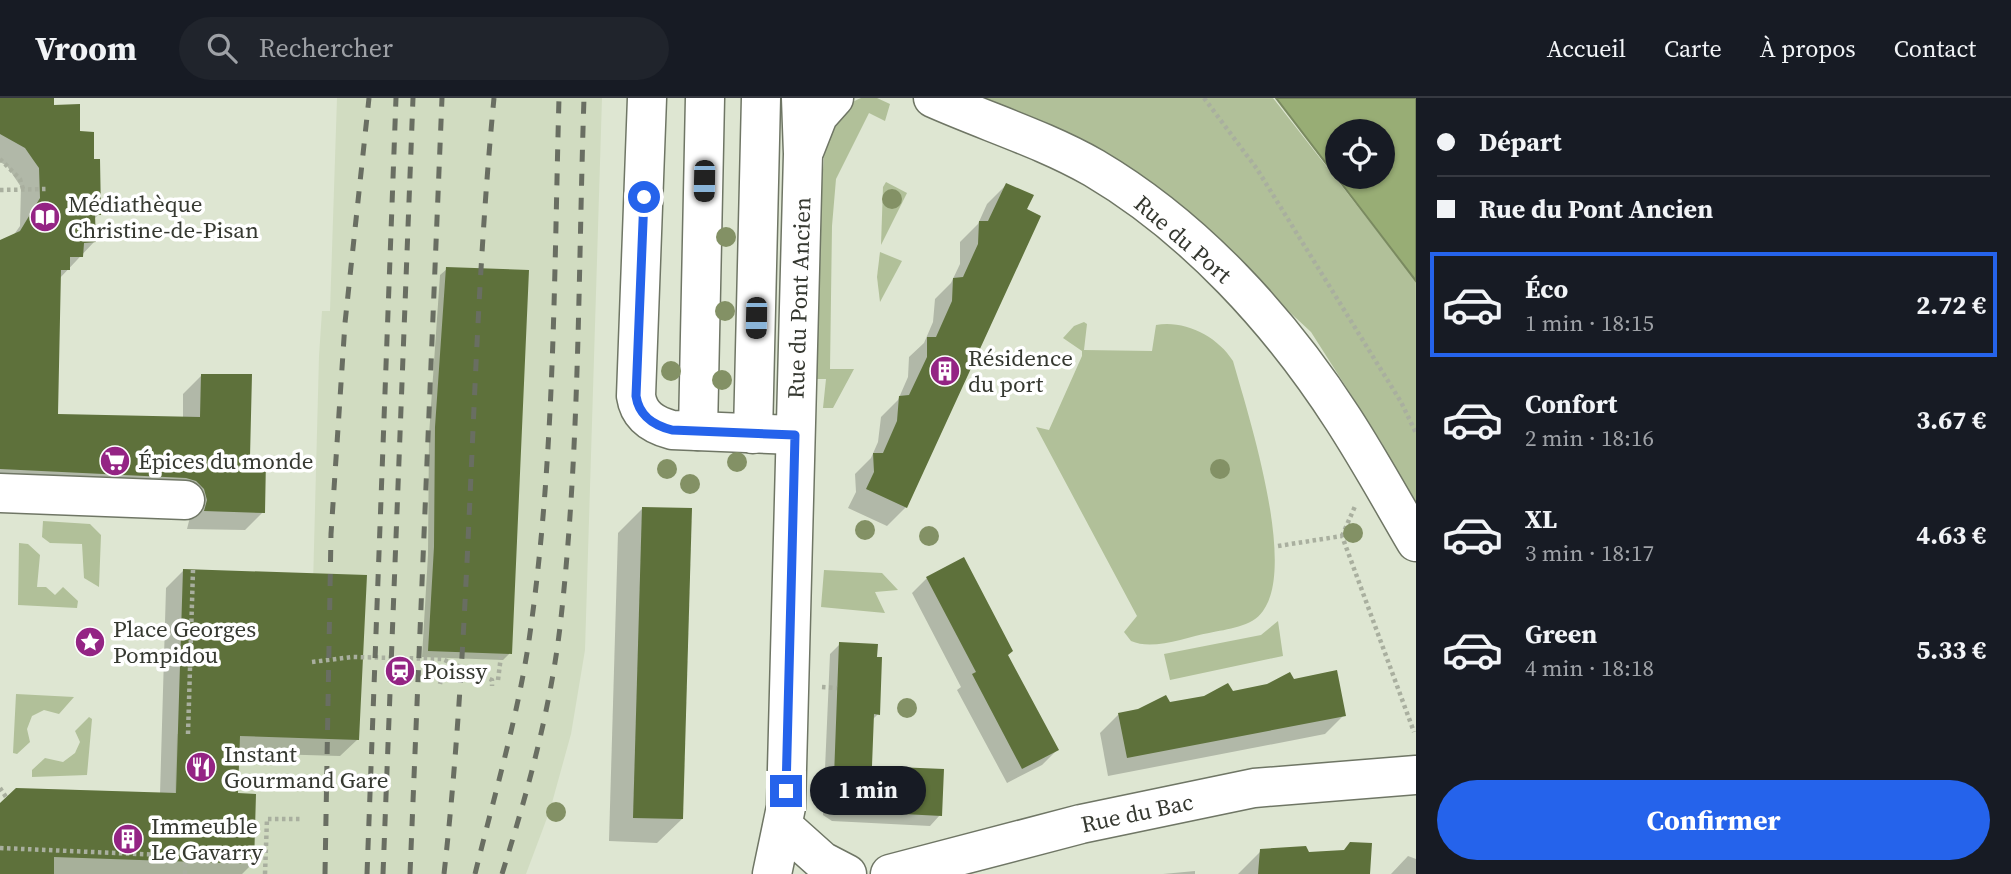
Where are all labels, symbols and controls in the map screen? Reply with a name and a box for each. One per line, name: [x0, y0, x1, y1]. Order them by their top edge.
search box: [179, 17, 669, 80]
text: Vroom: [35, 26, 137, 71]
icon: search: [203, 29, 241, 67]
text: Rechercher: [259, 30, 393, 66]
text: Accueil: [1547, 32, 1626, 65]
text: Carte: [1664, 32, 1722, 65]
text: À propos: [1760, 32, 1856, 65]
text: Contact: [1894, 32, 1976, 65]
map controls: [1325, 119, 1395, 189]
button: locate: [1325, 119, 1395, 189]
text: Départ: [1479, 124, 1562, 160]
car: [694, 160, 715, 202]
route start: [628, 181, 660, 213]
place label: Médiathèque Christine-de-Pisan: [68, 188, 259, 246]
street label: Rue du Port: [1127, 188, 1239, 291]
text: Rue du Pont Ancien: [1479, 191, 1713, 227]
street label: Rue du Pont Ancien: [779, 197, 819, 399]
library icon: Médiathèque Christine-de-Pisan: [28, 200, 62, 234]
text: Éco: [1525, 271, 1568, 307]
icon: car: [1441, 273, 1504, 336]
text: 2.72 €: [1916, 287, 1986, 323]
car: [746, 297, 767, 339]
text: 1 min · 18:15: [1525, 307, 1654, 339]
place label: Résidence du port: [968, 342, 1073, 400]
building icon: Résidence du port: [928, 354, 962, 388]
text: Confort: [1525, 386, 1617, 422]
icon: car: [1441, 388, 1504, 451]
text: 3.67 €: [1916, 402, 1986, 438]
text: 2 min · 18:16: [1525, 422, 1654, 454]
supermarket icon: Épices du monde: [98, 444, 132, 478]
place label: Épices du monde: [138, 445, 314, 477]
text: XL: [1525, 501, 1557, 537]
icon: car: [1441, 503, 1504, 566]
text: 4.63 €: [1916, 517, 1986, 553]
text: 3 min · 18:17: [1525, 537, 1654, 569]
place label: Place Georges Pompidou: [113, 613, 256, 671]
text: Green: [1525, 616, 1597, 652]
icon: car: [1441, 618, 1504, 681]
place icon: Place Georges Pompidou: [73, 625, 107, 659]
text: 5.33 €: [1916, 632, 1986, 668]
text: 4 min · 18:18: [1525, 652, 1654, 684]
station icon: Poissy: [383, 654, 417, 688]
place label: Poissy: [423, 655, 488, 687]
place label: Instant Gourmand Gare: [224, 738, 388, 796]
restaurant icon: Instant Gourmand Gare: [184, 750, 218, 784]
callout: 1 min: [810, 766, 926, 816]
text: 1 min: [838, 774, 898, 806]
route end: [770, 775, 802, 807]
button: Confirmer: [1437, 780, 1990, 860]
street label: Rue du Bac: [1078, 786, 1196, 840]
place label: Immeuble Le Gavarry: [151, 810, 263, 868]
building icon: Immeuble Le Gavarry: [111, 822, 145, 856]

